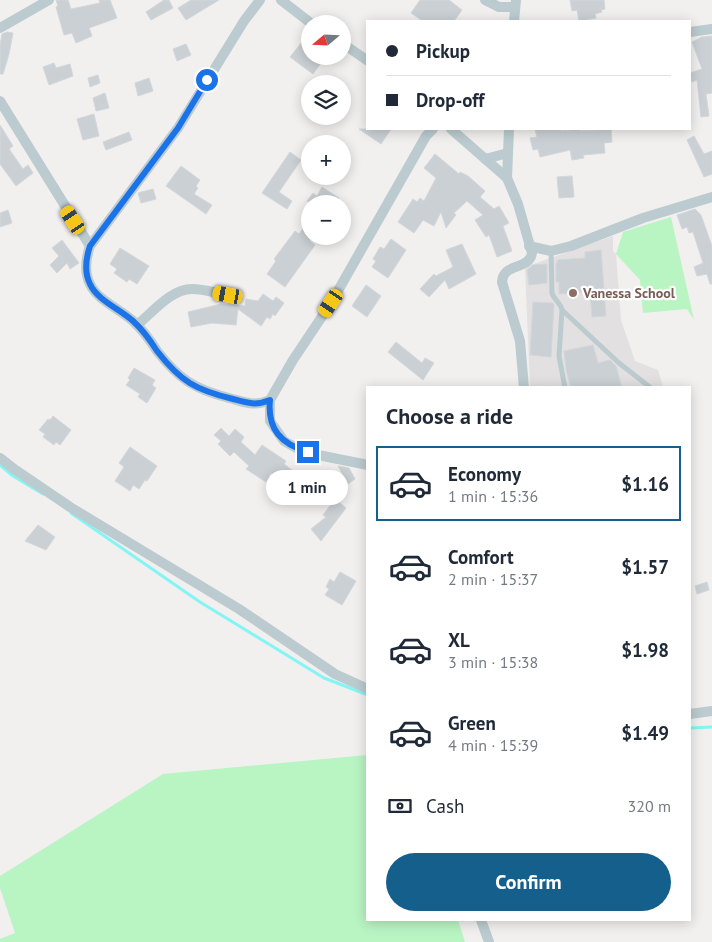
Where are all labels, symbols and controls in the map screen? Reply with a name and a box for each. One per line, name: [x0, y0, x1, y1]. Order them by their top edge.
north arrow: [301, 15, 351, 65]
map controls: [301, 15, 351, 245]
text: Pickup: [416, 39, 470, 63]
route start: [196, 69, 218, 91]
button: layers: [301, 75, 351, 125]
text: Drop-off: [416, 88, 484, 112]
button: +: [301, 135, 351, 185]
button: −: [301, 195, 351, 245]
car: [58, 203, 87, 237]
place label: Vanessa School: [582, 284, 676, 302]
car: [211, 285, 244, 305]
car: [316, 286, 345, 320]
marker: Vanessa School: [567, 287, 579, 299]
text: Choose a ride: [386, 402, 513, 430]
route end: [297, 441, 319, 463]
icon: car: [388, 461, 433, 506]
text: Economy: [448, 462, 521, 486]
callout: 1 min: [267, 470, 349, 504]
text: $1.16: [621, 472, 669, 496]
text: 1 min: [287, 477, 327, 497]
text: 1 min · 15:36: [448, 486, 538, 506]
icon: car: [388, 544, 433, 589]
text: Comfort: [448, 545, 514, 569]
text: $1.57: [621, 555, 669, 579]
text: 2 min · 15:37: [448, 569, 538, 589]
icon: car: [388, 627, 433, 672]
text: XL: [448, 628, 470, 652]
text: $1.98: [621, 638, 669, 662]
text: 3 min · 15:38: [448, 652, 538, 672]
icon: car: [388, 710, 433, 755]
text: Green: [448, 711, 496, 735]
text: $1.49: [621, 721, 669, 745]
text: 4 min · 15:39: [448, 735, 538, 755]
icon: cash: [386, 792, 414, 820]
text: Cash: [426, 794, 464, 818]
text: 320 m: [628, 796, 671, 816]
button: Confirm: [386, 853, 671, 911]

